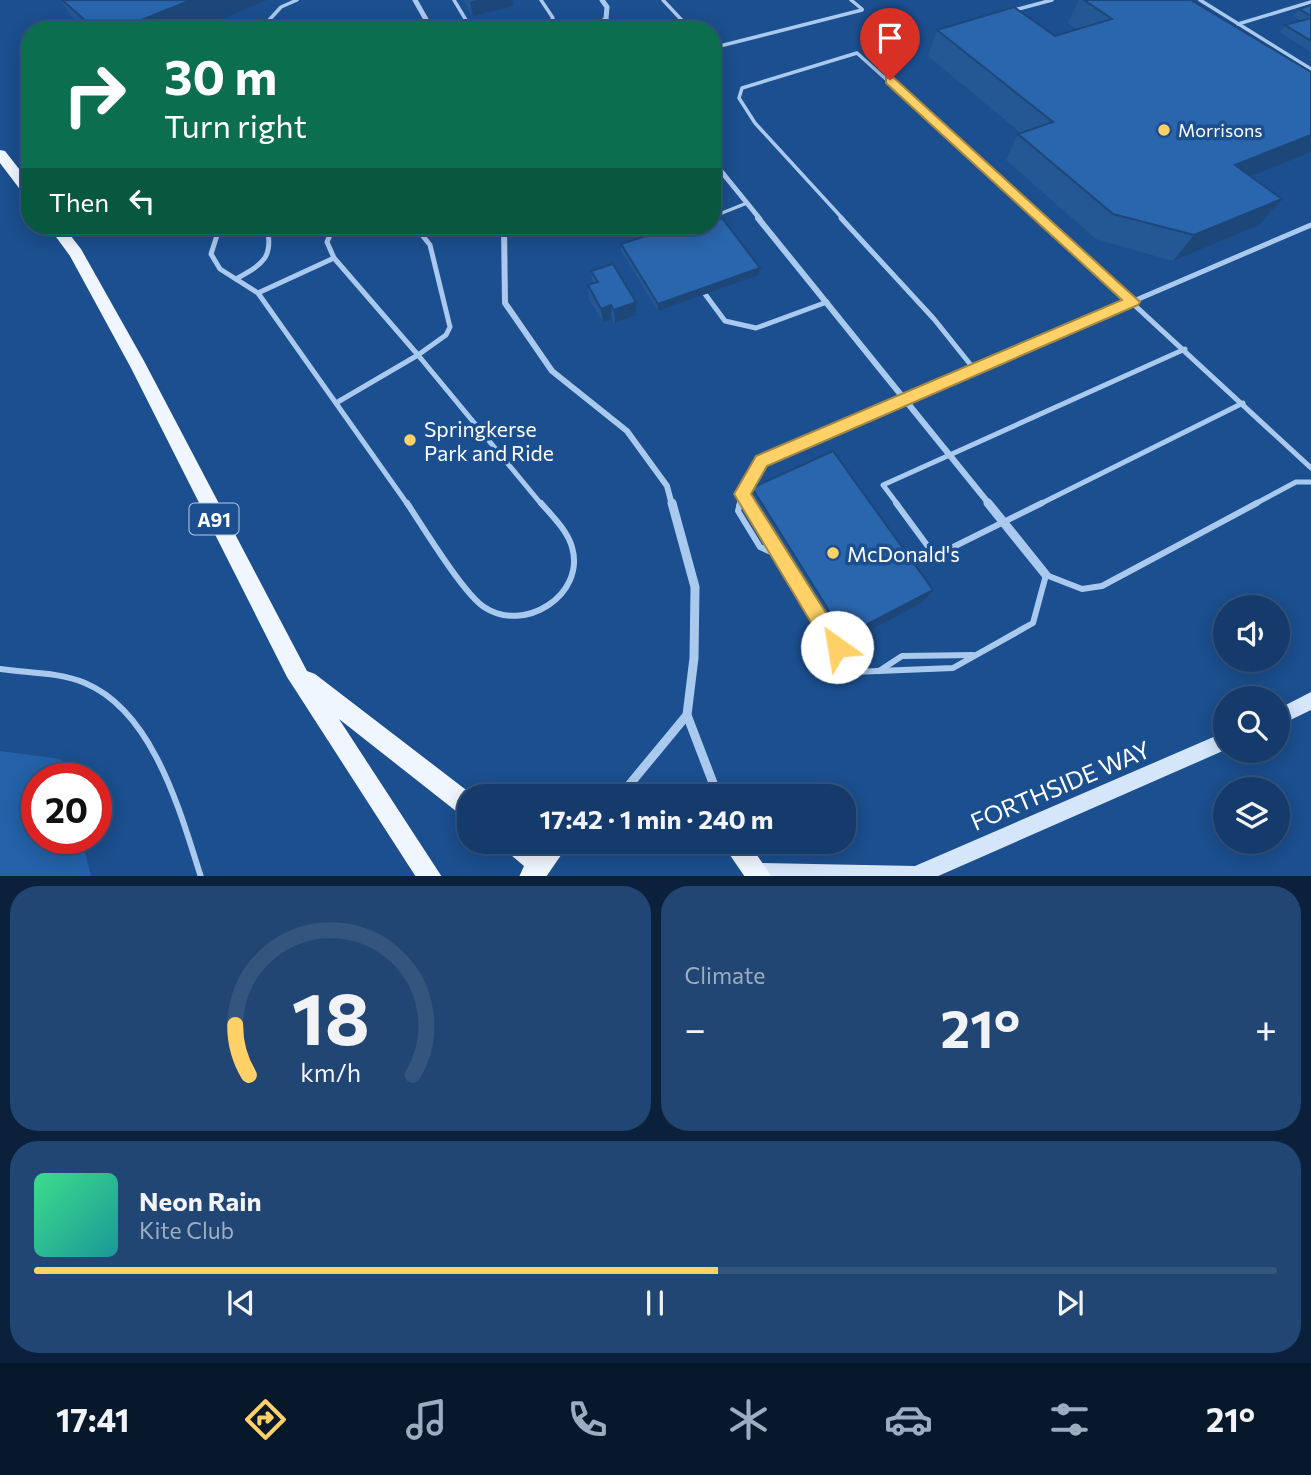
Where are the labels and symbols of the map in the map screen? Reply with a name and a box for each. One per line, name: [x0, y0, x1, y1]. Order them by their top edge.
pin: [860, 8, 920, 80]
place label: Morrisons: [1178, 119, 1262, 141]
marker: Morrisons: [1156, 122, 1172, 138]
place label: Springkerse Park and Ride: [424, 416, 554, 465]
marker: Springkerse Park and Ride: [402, 432, 418, 448]
road number: A91: [190, 504, 238, 534]
place label: McDonald's: [847, 541, 960, 566]
marker: McDonald's: [825, 545, 841, 561]
position arrow: [800, 610, 874, 684]
street label: FORTHSIDE WAY: [966, 734, 1155, 836]
speed limit sign: 20: [21, 763, 112, 854]

